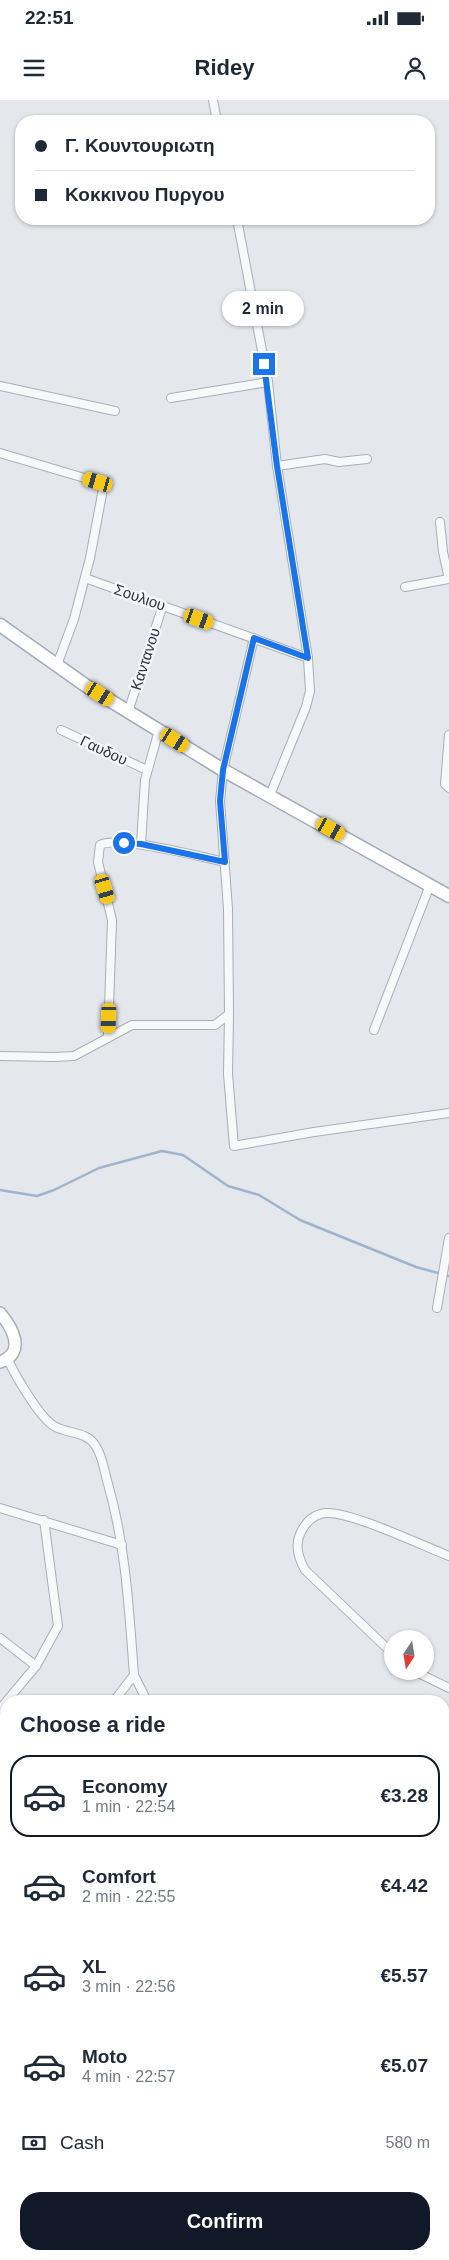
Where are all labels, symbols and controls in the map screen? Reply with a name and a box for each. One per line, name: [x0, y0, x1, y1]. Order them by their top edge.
text: 22:51: [25, 7, 74, 28]
icon: menu: [20, 54, 48, 82]
icon: person: [401, 54, 429, 82]
text: Ridey: [195, 55, 254, 80]
text: Γ. Κουντουριωτη: [65, 135, 215, 156]
text: Κοκκινου Πυργου: [65, 184, 225, 205]
callout: 2 min: [223, 292, 305, 326]
text: 2 min: [242, 300, 284, 317]
route end: [253, 353, 275, 375]
car: [81, 471, 114, 493]
street label: Σουλιου: [112, 580, 168, 614]
car: [182, 607, 215, 631]
street label: Καντανου: [127, 626, 163, 692]
car: [83, 680, 116, 708]
car: [158, 726, 191, 754]
street label: Γαυδου: [78, 732, 130, 768]
car: [314, 815, 347, 843]
route start: [113, 832, 135, 854]
car: [93, 872, 116, 906]
car: [100, 1003, 117, 1033]
north arrow: [384, 1630, 434, 1680]
map controls: [384, 1630, 434, 1680]
text: Choose a ride: [20, 1712, 165, 1737]
icon: car: [22, 1774, 67, 1819]
text: Economy: [82, 1776, 168, 1797]
text: €3.28: [380, 1785, 428, 1806]
text: 1 min · 22:54: [82, 1798, 175, 1815]
icon: car: [22, 1864, 67, 1909]
text: Comfort: [82, 1866, 156, 1887]
text: €4.42: [380, 1875, 428, 1896]
text: 2 min · 22:55: [82, 1888, 175, 1905]
icon: car: [22, 1954, 67, 1999]
text: XL: [82, 1956, 106, 1977]
text: €5.57: [380, 1965, 428, 1986]
text: 3 min · 22:56: [82, 1978, 175, 1995]
icon: car: [22, 2044, 67, 2089]
text: Moto: [82, 2046, 127, 2067]
text: €5.07: [380, 2055, 428, 2076]
text: 4 min · 22:57: [82, 2068, 175, 2085]
icon: cash: [20, 2129, 48, 2157]
text: Cash: [60, 2132, 104, 2153]
text: 580 m: [386, 2134, 430, 2151]
button: Confirm: [20, 2192, 430, 2250]

